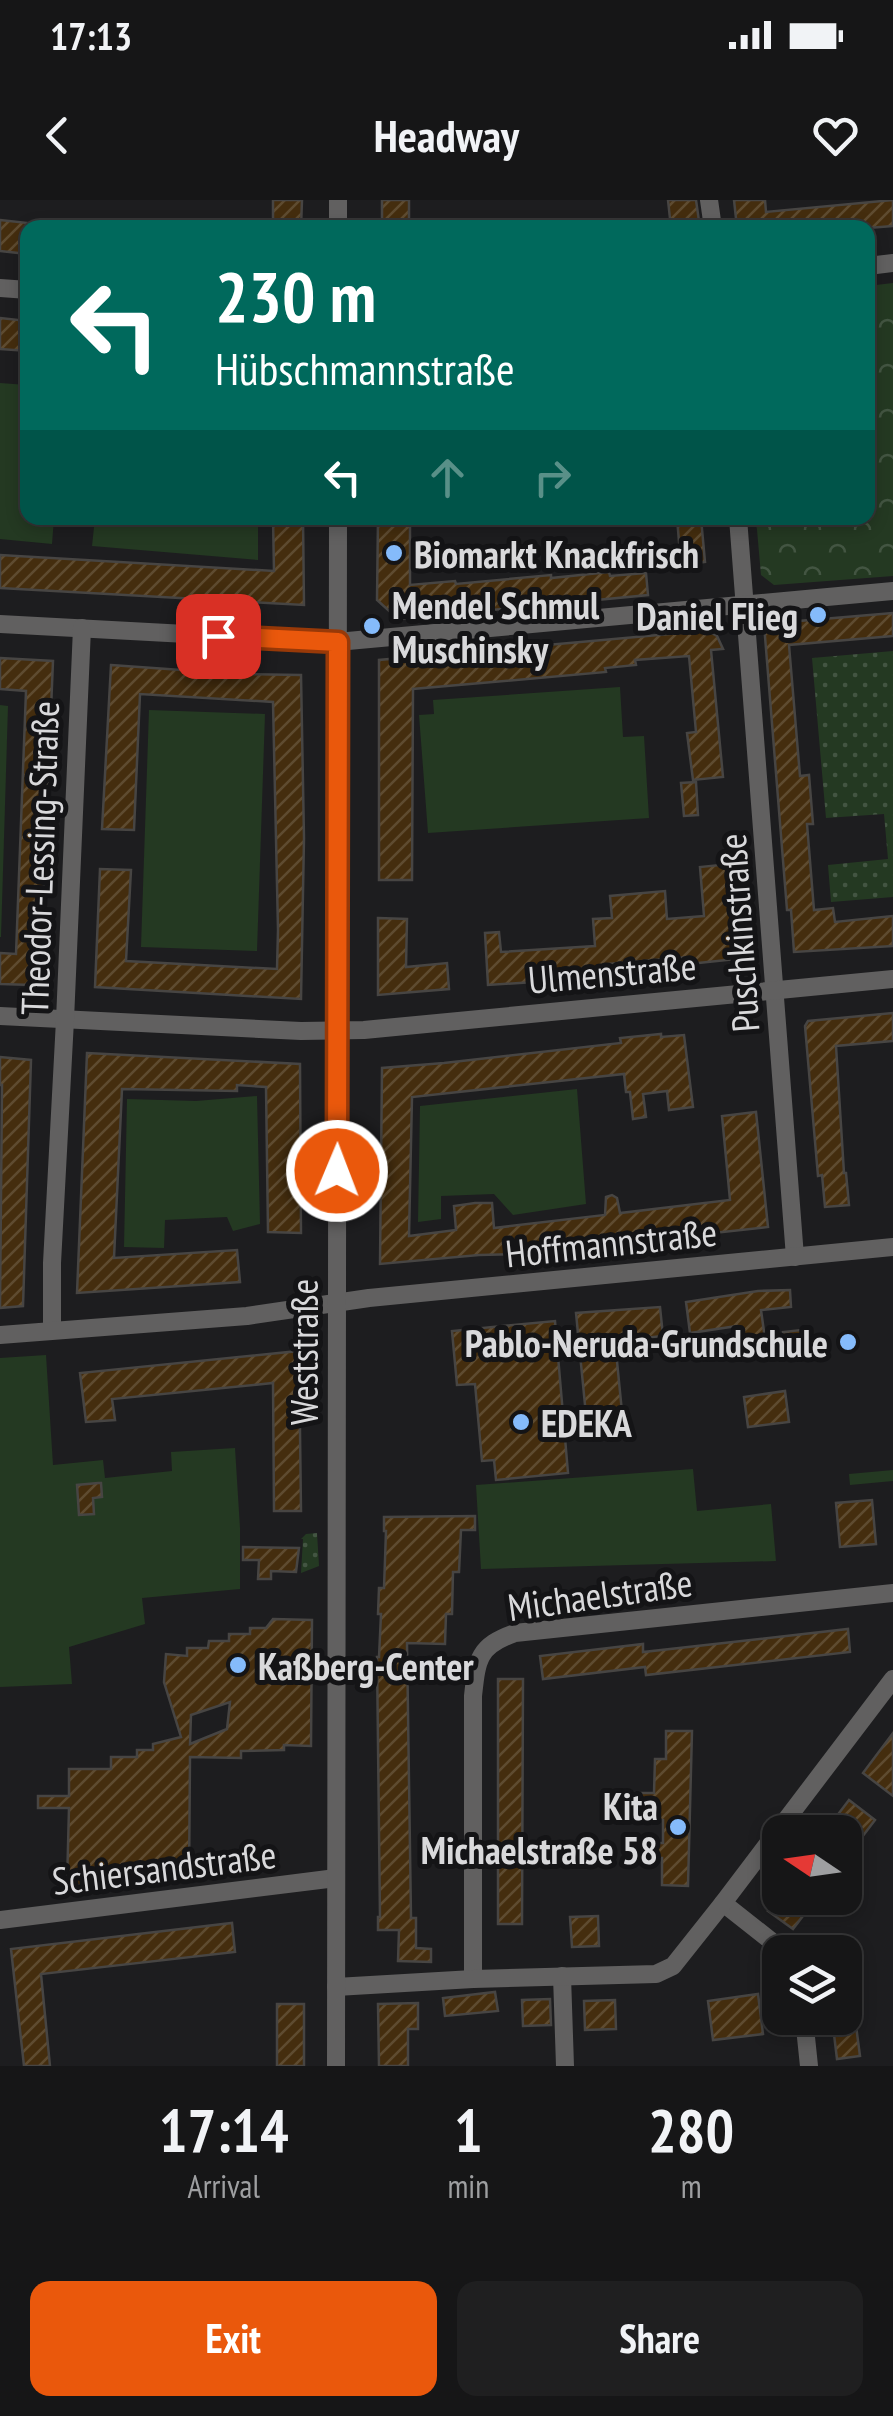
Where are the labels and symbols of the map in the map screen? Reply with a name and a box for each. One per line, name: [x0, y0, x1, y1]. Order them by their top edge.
place label: Biomarkt Knackfrisch: [414, 529, 699, 578]
marker: Biomarkt Knackfrisch: [383, 542, 405, 564]
place label: Mendel Schmul Muschinsky: [392, 580, 600, 673]
place label: Daniel Flieg: [636, 591, 798, 640]
pin: [176, 594, 261, 679]
marker: Daniel Flieg: [807, 604, 829, 626]
marker: Mendel Schmul Muschinsky: [361, 615, 383, 637]
street label: Theodor-Lessing-Straße: [9, 700, 69, 1016]
street label: Puschkinstraße: [707, 832, 769, 1034]
street label: Ulmenstraße: [526, 940, 698, 1004]
position arrow: [285, 1119, 389, 1223]
street label: Hoffmannstraße: [503, 1207, 719, 1277]
street label: Weststraße: [279, 1279, 328, 1425]
place label: Pablo-Neruda-Grundschule: [465, 1318, 828, 1367]
marker: Pablo-Neruda-Grundschule: [837, 1331, 859, 1353]
place label: EDEKA: [541, 1398, 633, 1447]
marker: EDEKA: [510, 1411, 532, 1433]
street label: Michaelstraße: [505, 1557, 695, 1631]
place label: Kaßberg-Center: [258, 1641, 475, 1690]
marker: Kaßberg-Center: [227, 1654, 249, 1676]
place label: Kita Michaelstraße 58: [421, 1781, 658, 1874]
north arrow: [762, 1815, 862, 1915]
marker: Kita Michaelstraße 58: [667, 1816, 689, 1838]
street label: Schiersandstraße: [49, 1829, 279, 1905]

